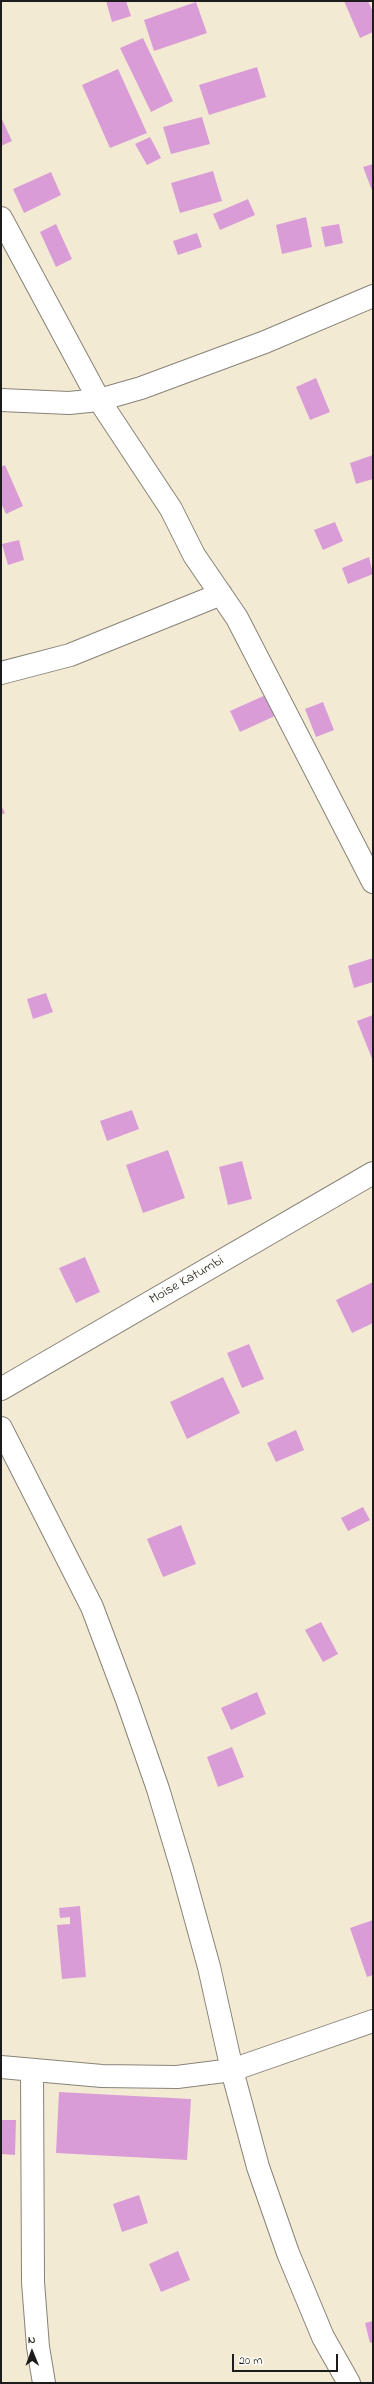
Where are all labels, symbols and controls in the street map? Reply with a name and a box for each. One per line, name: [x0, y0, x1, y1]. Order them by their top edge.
street label: Moise Katumbi: [147, 1253, 227, 1309]
north arrow: [12, 2332, 52, 2372]
text: N: [28, 2332, 36, 2348]
scale bar: [234, 2346, 340, 2372]
text: 20 m: [239, 2352, 262, 2370]

